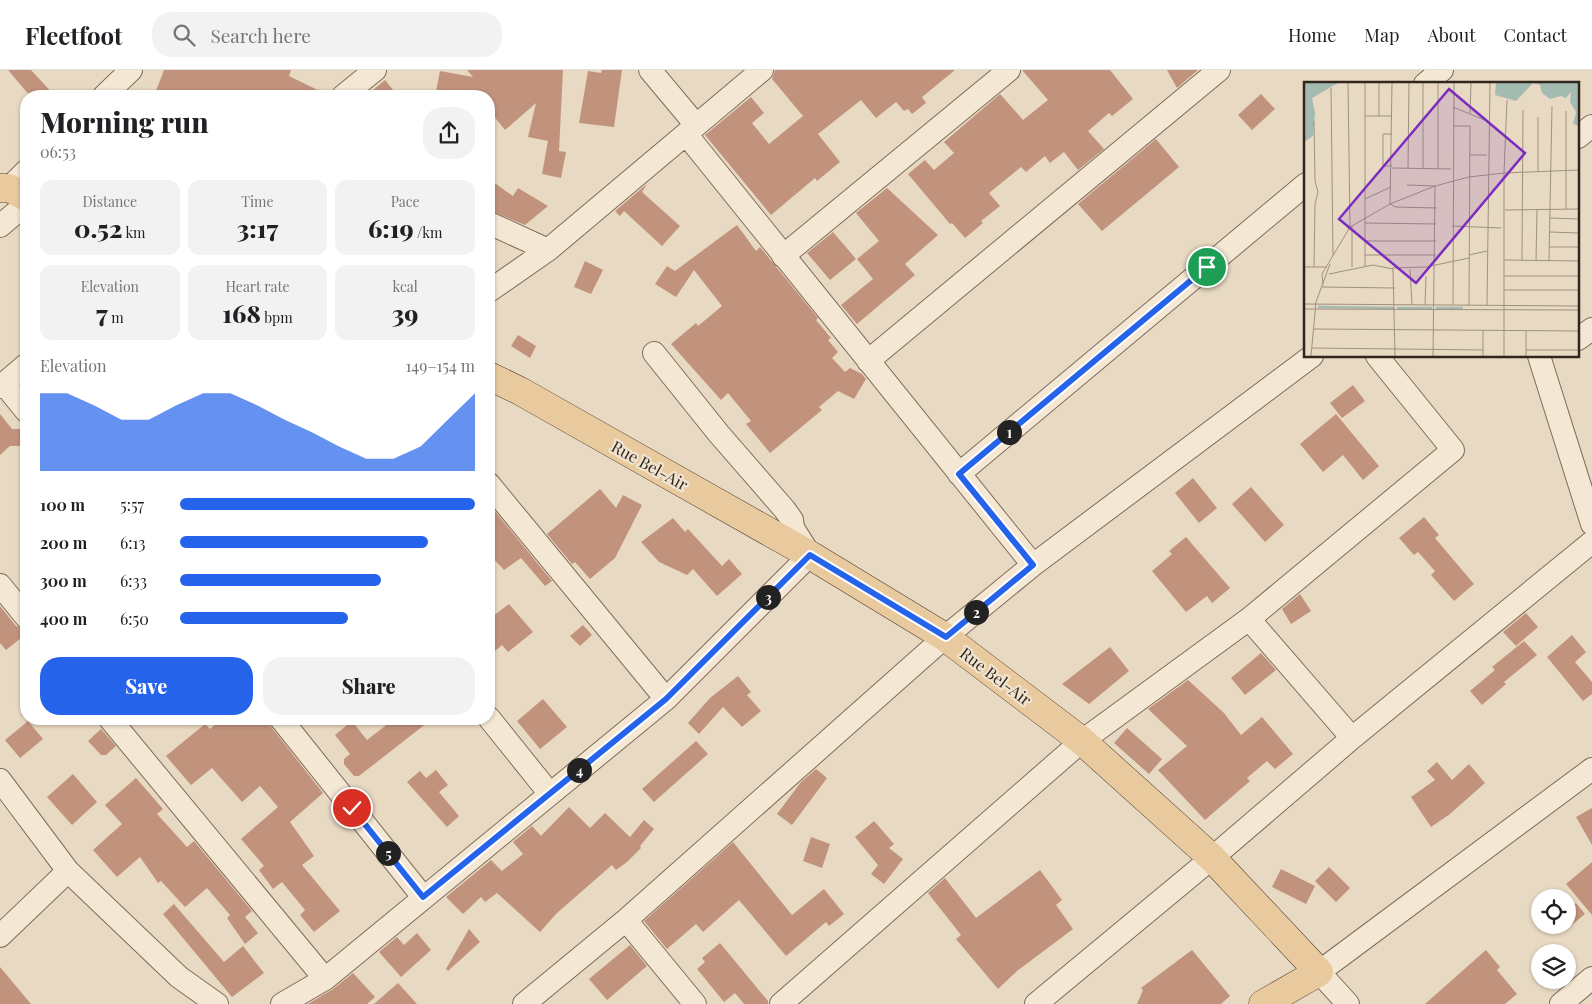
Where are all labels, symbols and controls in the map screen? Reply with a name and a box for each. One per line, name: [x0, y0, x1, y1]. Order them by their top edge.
search box: [152, 12, 502, 57]
text: Fleetfoot: [25, 19, 122, 51]
icon: search: [170, 21, 198, 49]
text: Search here: [210, 22, 311, 48]
text: Home: [1288, 23, 1336, 47]
text: Map: [1364, 23, 1399, 47]
text: About: [1427, 23, 1476, 47]
text: Contact: [1504, 23, 1567, 47]
inset map: [1304, 82, 1580, 358]
text: Morning run: [40, 103, 209, 140]
button: share: [423, 107, 475, 159]
text: 06:53: [40, 141, 76, 162]
text: Distance: [83, 192, 137, 211]
text: Time: [241, 192, 274, 211]
text: Pace: [391, 192, 420, 211]
text: 0.52: [74, 211, 122, 244]
text: 3:17: [237, 211, 278, 244]
text: 6:19: [368, 211, 414, 244]
text: km: [122, 223, 146, 242]
text: /km: [414, 223, 442, 242]
pin: [1186, 246, 1228, 288]
icon: arrive: [1193, 253, 1221, 281]
text: Elevation: [81, 277, 139, 296]
text: Heart rate: [225, 277, 290, 296]
text: kcal: [393, 277, 418, 296]
text: 7: [96, 296, 108, 329]
text: 168: [222, 296, 261, 329]
text: 39: [392, 296, 419, 329]
text: m: [108, 308, 124, 327]
text: bpm: [261, 308, 293, 327]
text: Elevation: [40, 355, 107, 376]
text: 149–154 m: [405, 355, 475, 376]
pin: 1: [996, 420, 1022, 444]
text: 1: [1007, 423, 1012, 442]
street label: Rue Bel-Air: [608, 435, 692, 495]
text: 100 m: [40, 494, 85, 515]
text: 5:57: [120, 494, 144, 515]
text: 200 m: [40, 532, 87, 553]
text: 6:13: [120, 532, 145, 553]
text: 300 m: [40, 570, 87, 591]
text: 6:33: [120, 570, 147, 591]
pin: 3: [756, 584, 780, 610]
text: 3: [765, 588, 772, 607]
pin: 2: [964, 600, 988, 624]
text: 2: [973, 603, 980, 622]
text: 400 m: [40, 608, 87, 629]
text: 6:50: [120, 608, 149, 629]
street label: Rue Bel-Air: [956, 642, 1036, 710]
button: Save: [40, 657, 253, 715]
button: Share: [263, 657, 475, 715]
pin: 4: [566, 758, 592, 782]
text: 4: [576, 761, 583, 780]
pin: [331, 787, 373, 829]
icon: check: [338, 794, 366, 822]
pin: 5: [376, 840, 400, 866]
text: 5: [385, 844, 392, 863]
map controls: [1531, 889, 1576, 989]
button: locate: [1531, 889, 1576, 934]
button: layers: [1531, 944, 1576, 989]

